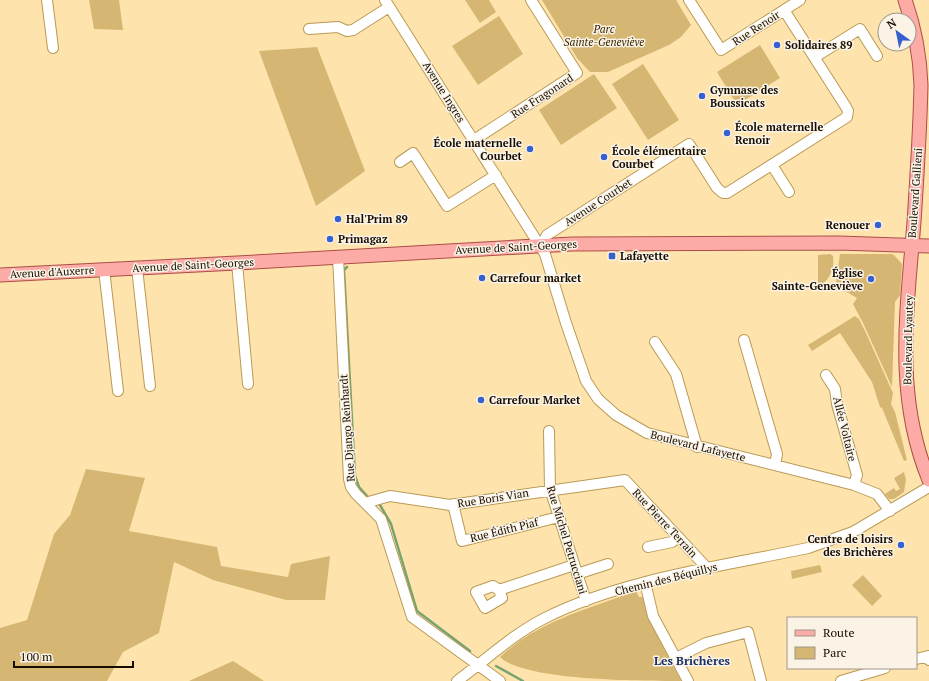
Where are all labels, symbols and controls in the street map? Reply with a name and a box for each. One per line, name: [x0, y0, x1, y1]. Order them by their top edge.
street label: Rue Renoir: [730, 7, 783, 49]
north arrow: [877, 12, 917, 52]
text: N: [884, 15, 899, 32]
park label: Parc Sainte-Geneviève: [564, 22, 644, 49]
place label: Solidaires 89: [785, 38, 852, 52]
marker: Solidaires 89: [772, 40, 782, 50]
street label: Avenue Ingres: [420, 59, 468, 125]
street label: Rue Fragonard: [508, 71, 576, 121]
place label: Gymnase des Boussicats: [710, 83, 778, 110]
marker: Gymnase des Boussicats: [697, 91, 707, 101]
place label: École maternelle Renoir: [735, 120, 823, 147]
marker: École maternelle Renoir: [722, 128, 732, 138]
place label: École maternelle Courbet: [434, 136, 523, 163]
marker: École maternelle Courbet: [525, 144, 535, 154]
place label: École élémentaire Courbet: [612, 144, 706, 171]
street label: Boulevard Gallieni: [905, 147, 925, 239]
marker: École élémentaire Courbet: [599, 152, 609, 162]
street label: Avenue Courbet: [562, 175, 634, 229]
place label: Hal'Prim 89: [346, 212, 408, 226]
marker: Hal'Prim 89: [333, 214, 343, 224]
place label: Renouer: [826, 218, 870, 232]
marker: Renouer: [873, 220, 883, 230]
place label: Primagaz: [338, 232, 388, 246]
marker: Primagaz: [325, 234, 335, 244]
street label: Avenue de Saint-Georges: [455, 237, 578, 257]
place label: Lafayette: [620, 249, 669, 263]
marker: Lafayette: [607, 251, 617, 261]
street label: Avenue de Saint-Georges: [132, 255, 255, 275]
street label: Avenue d'Auxerre: [9, 263, 95, 281]
place label: Église Sainte-Geneviève: [772, 266, 863, 293]
place label: Carrefour market: [490, 271, 582, 285]
marker: Carrefour market: [477, 273, 487, 283]
marker: Église Sainte-Geneviève: [866, 274, 876, 284]
street label: Boulevard Lyautey: [900, 295, 916, 385]
street label: Rue Django Reinhardt: [336, 374, 358, 482]
place label: Carrefour Market: [489, 393, 581, 407]
marker: Carrefour Market: [476, 395, 486, 405]
street label: Allée Voltaire: [830, 395, 860, 463]
street label: Boulevard Lafayette: [649, 427, 747, 465]
street label: Rue Michel Petrucciani: [544, 484, 590, 596]
street label: Rue Boris Vian: [456, 485, 530, 511]
street label: Rue Pierre Terrain: [630, 486, 701, 561]
street label: Rue Édith Piaf: [468, 514, 541, 545]
place label: Centre de loisirs des Brichères: [807, 532, 893, 559]
marker: Centre de loisirs des Brichères: [896, 540, 906, 550]
street label: Chemin des Béquillys: [613, 559, 719, 599]
legend: [787, 617, 917, 669]
text: Route: [823, 625, 854, 640]
scale bar: [14, 643, 133, 669]
text: Parc: [823, 645, 847, 660]
text: 100 m: [20, 649, 53, 664]
district label: Les Brichères: [654, 653, 731, 668]

